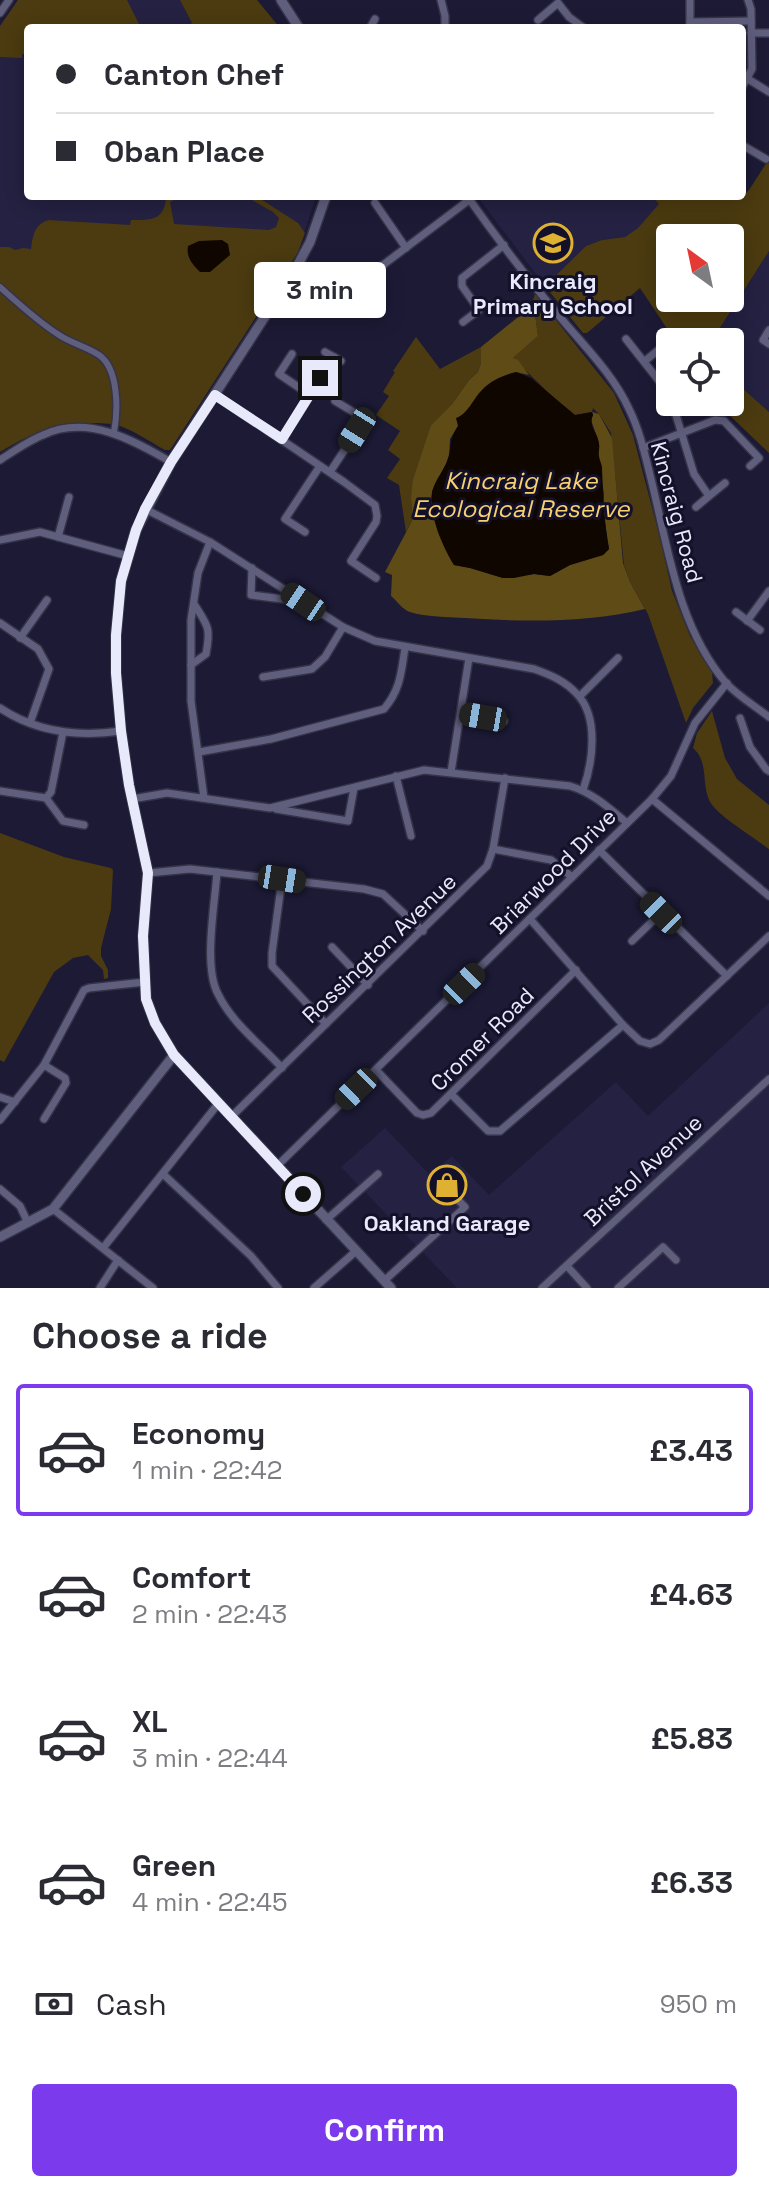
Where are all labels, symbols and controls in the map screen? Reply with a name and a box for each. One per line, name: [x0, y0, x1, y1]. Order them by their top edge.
text: Canton Chef: [104, 55, 284, 94]
text: Oban Place: [104, 132, 265, 171]
school or university icon: Kincraig Primary School: [532, 222, 574, 264]
north arrow: [656, 224, 744, 312]
map controls: [656, 224, 744, 416]
callout: 3 min: [254, 262, 386, 318]
place label: Kincraig Primary School: [473, 267, 633, 320]
text: 3 min: [286, 273, 354, 307]
button: locate: [656, 328, 744, 416]
route end: [302, 360, 338, 396]
car: [334, 403, 380, 457]
street label: Kincraig Road: [645, 438, 709, 586]
water label: Kincraig Lake Ecological Reserve: [413, 465, 630, 524]
car: [276, 579, 330, 625]
car: [457, 701, 509, 733]
street label: Briarwood Drive: [484, 802, 622, 940]
car: [256, 863, 308, 895]
street label: Rossington Avenue: [296, 867, 462, 1029]
car: [636, 888, 686, 938]
car: [438, 959, 490, 1009]
street label: Cromer Road: [424, 981, 540, 1097]
car: [330, 1064, 382, 1114]
street label: Bristol Avenue: [578, 1108, 708, 1232]
shop icon: Oakland Garage: [426, 1164, 468, 1206]
route start: [285, 1176, 321, 1212]
place label: Oakland Garage: [364, 1209, 530, 1237]
text: Choose a ride: [32, 1313, 268, 1359]
icon: car: [36, 1414, 108, 1486]
text: Economy: [132, 1414, 265, 1453]
text: £3.43: [649, 1431, 733, 1470]
text: 1 min · 22:42: [132, 1453, 282, 1487]
icon: car: [36, 1558, 108, 1630]
text: Comfort: [132, 1558, 251, 1597]
text: £4.63: [649, 1575, 733, 1614]
text: 2 min · 22:43: [132, 1597, 287, 1631]
icon: car: [36, 1702, 108, 1774]
text: XL: [132, 1702, 168, 1741]
text: £5.83: [651, 1719, 733, 1758]
text: 3 min · 22:44: [132, 1741, 288, 1775]
icon: car: [36, 1846, 108, 1918]
text: Green: [132, 1846, 216, 1885]
text: £6.33: [650, 1863, 733, 1902]
text: 4 min · 22:45: [132, 1885, 288, 1919]
icon: cash: [32, 1982, 76, 2026]
text: Cash: [96, 1985, 167, 2024]
text: 950 m: [660, 1987, 737, 2021]
button: Confirm: [32, 2084, 737, 2176]

